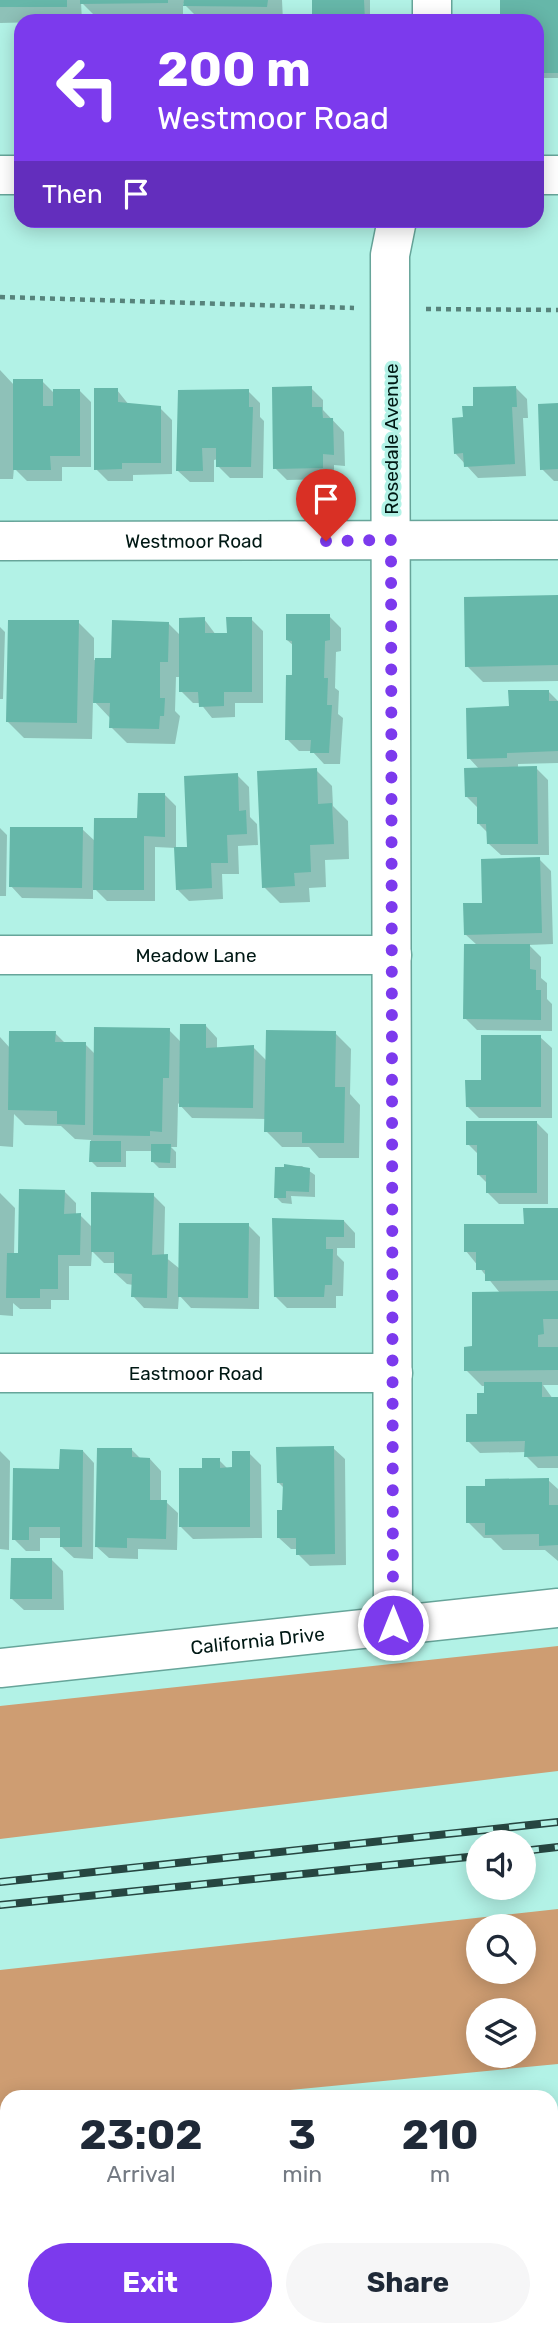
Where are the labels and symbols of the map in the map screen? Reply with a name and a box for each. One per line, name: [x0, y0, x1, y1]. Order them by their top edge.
street label: Rosedale Avenue: [380, 363, 403, 515]
pin: [296, 469, 356, 541]
street label: Westmoor Road: [125, 529, 263, 552]
street label: Meadow Lane: [135, 944, 257, 967]
street label: Eastmoor Road: [129, 1362, 263, 1385]
position arrow: [356, 1588, 430, 1662]
street label: California Drive: [189, 1622, 326, 1659]

